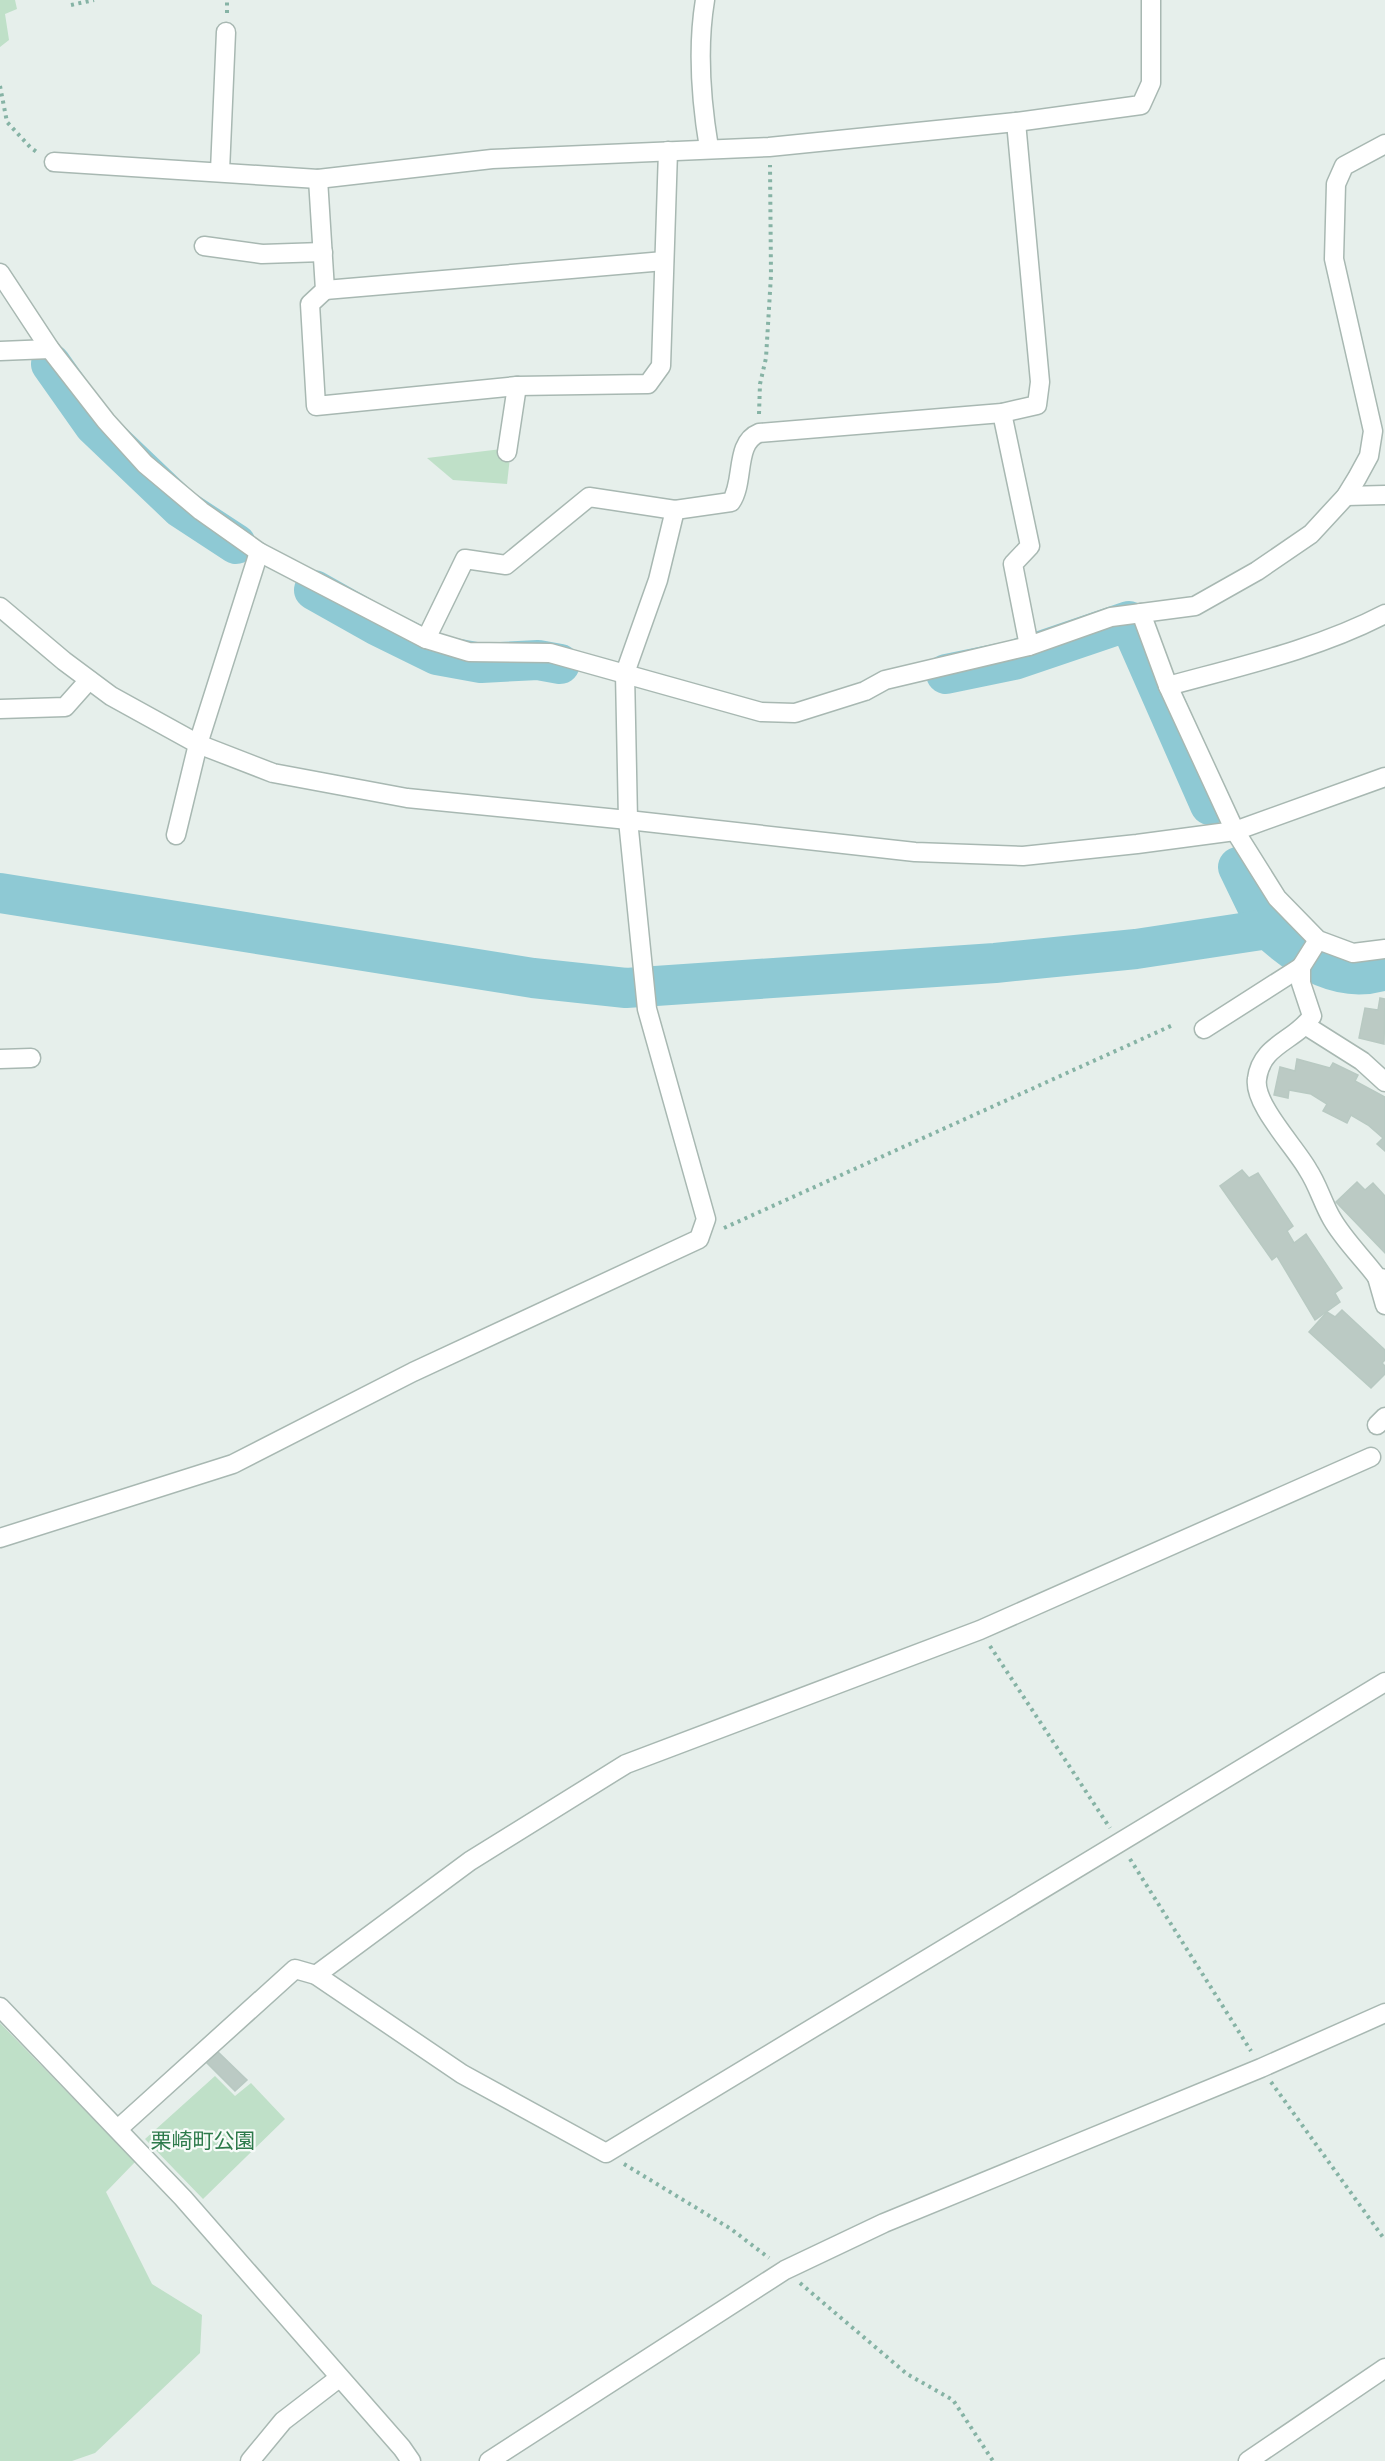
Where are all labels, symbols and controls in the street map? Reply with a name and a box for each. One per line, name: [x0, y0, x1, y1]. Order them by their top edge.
park label: 栗崎町公園: [151, 2130, 256, 2152]

